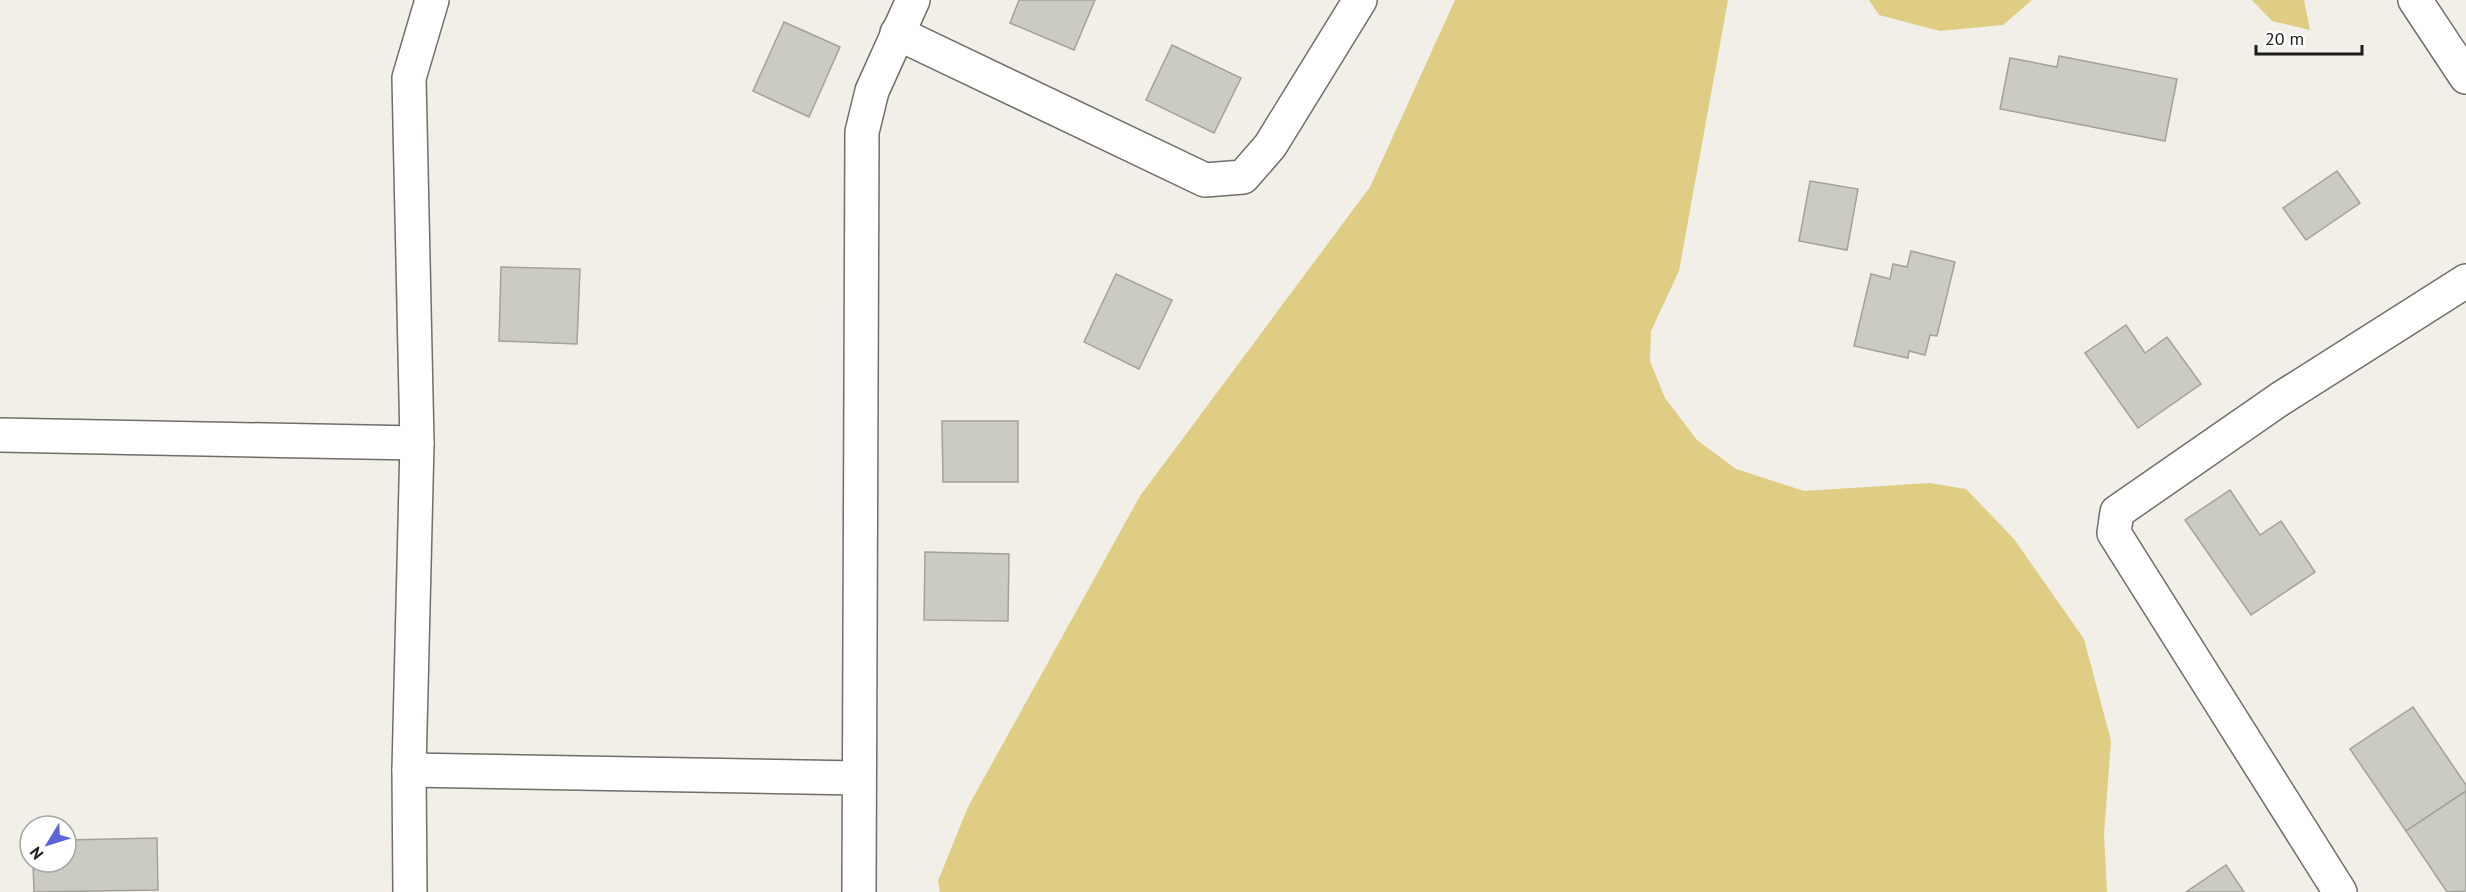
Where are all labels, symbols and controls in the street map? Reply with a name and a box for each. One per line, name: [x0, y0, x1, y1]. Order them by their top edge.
scale bar: [2256, 18, 2362, 56]
text: 20 m: [2265, 27, 2304, 50]
north arrow: [18, 814, 78, 874]
text: N: [25, 843, 47, 864]

